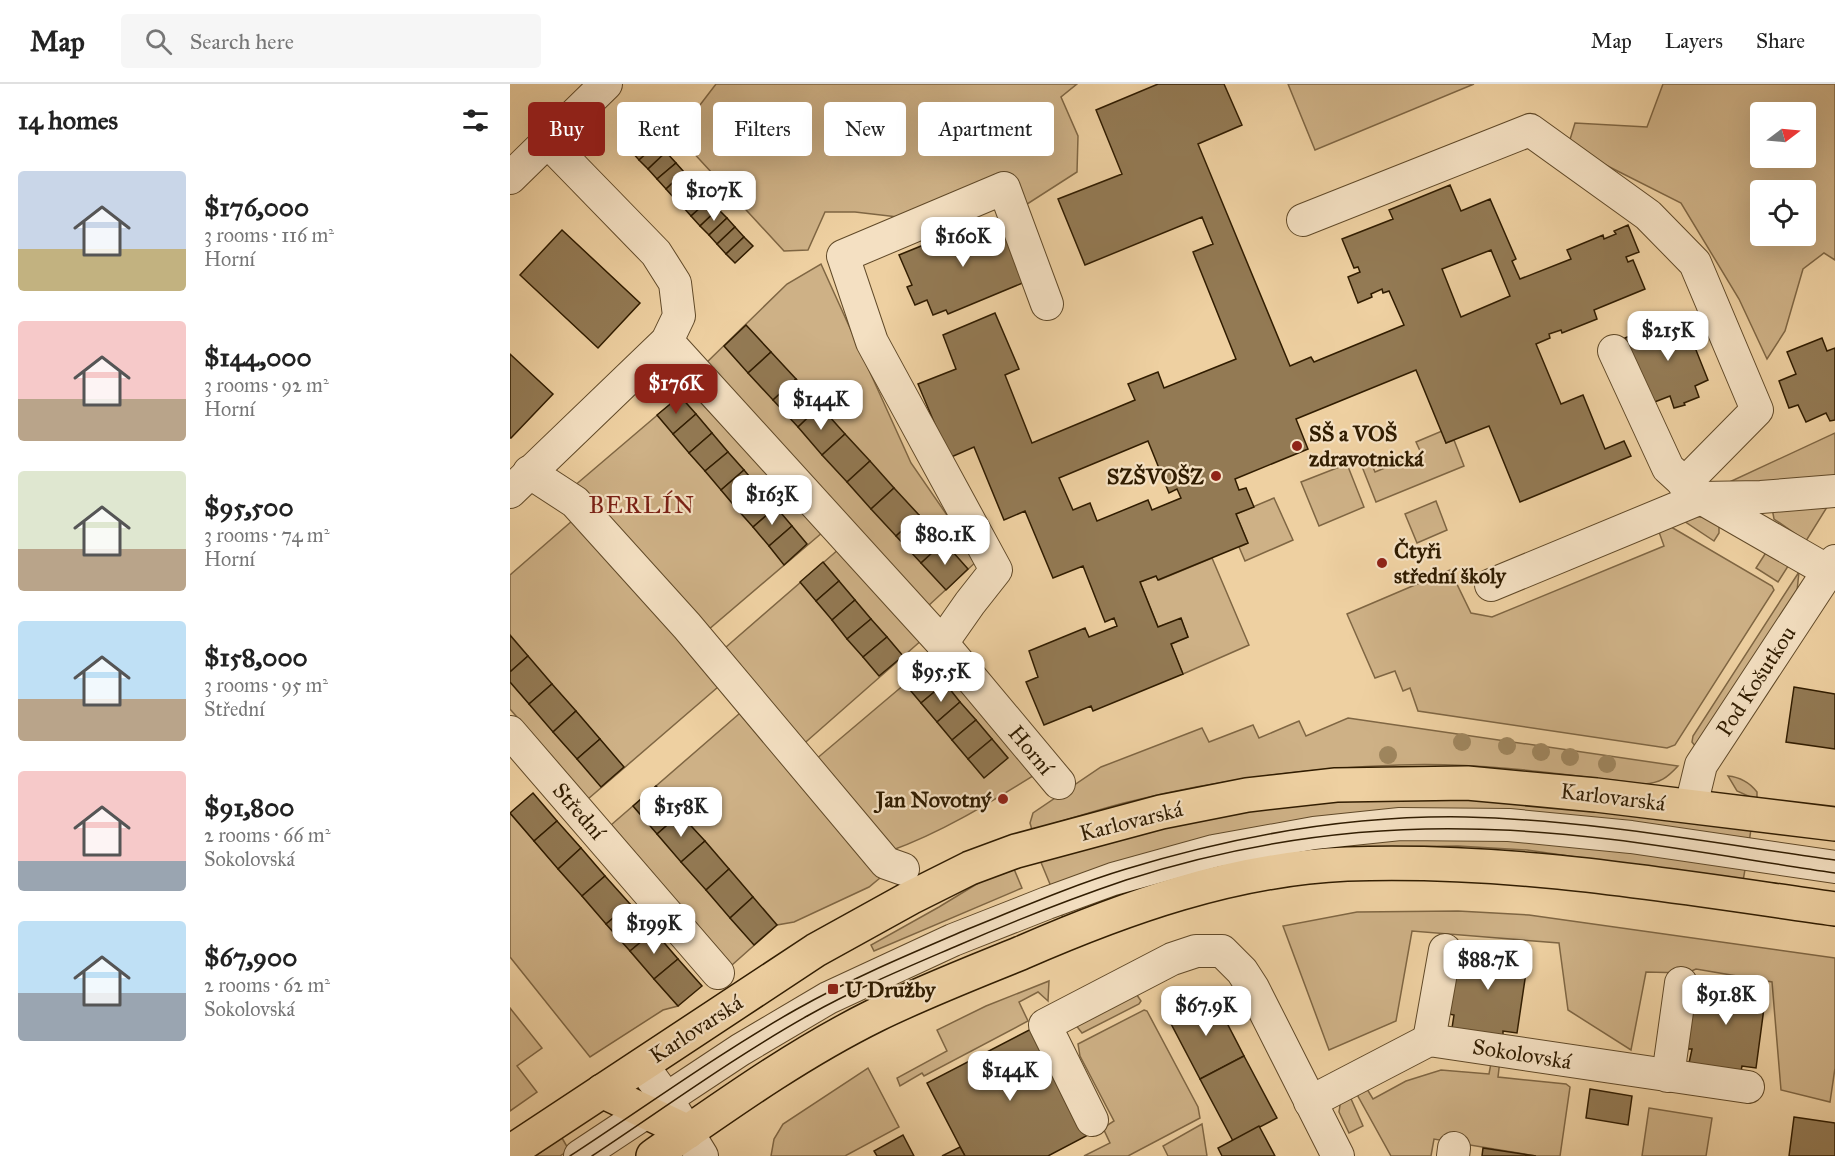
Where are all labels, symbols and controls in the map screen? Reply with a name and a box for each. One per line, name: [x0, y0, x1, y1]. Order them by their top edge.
search box: [121, 14, 541, 68]
text: Map: [30, 24, 85, 59]
icon: search: [142, 25, 175, 58]
text: Search here: [190, 28, 294, 55]
text: Map: [1591, 28, 1632, 54]
text: Layers: [1665, 28, 1723, 54]
text: Share: [1756, 28, 1805, 54]
chip: Buy: [528, 102, 605, 156]
chip: Rent: [617, 102, 701, 156]
chip: Filters: [713, 102, 812, 156]
chip: New: [824, 102, 906, 156]
chip: Apartment: [918, 102, 1054, 156]
north arrow: [1750, 102, 1816, 168]
map controls: [1750, 102, 1816, 246]
text: 14 homes: [18, 104, 118, 136]
icon: filters: [459, 104, 492, 137]
pin: $107K: [672, 171, 756, 222]
text: $107K: [686, 178, 742, 202]
button: locate: [1750, 180, 1816, 246]
text: $176,000: [204, 191, 309, 223]
icon: home: [66, 195, 138, 267]
pin: $160K: [921, 217, 1005, 268]
text: 3 rooms · 116 m²: [204, 223, 334, 247]
text: $160K: [935, 224, 991, 248]
text: Horní: [204, 247, 255, 271]
pin: $215K: [1626, 311, 1710, 362]
text: $215K: [1641, 318, 1695, 342]
text: $144,000: [204, 341, 312, 373]
icon: home: [66, 345, 138, 417]
pin: $176K: [634, 364, 718, 415]
text: $176K: [649, 371, 703, 395]
text: 3 rooms · 92 m²: [204, 373, 329, 397]
pin: $144K: [779, 380, 863, 431]
text: $144K: [793, 387, 849, 411]
text: Horní: [204, 397, 255, 421]
place label: SŠ a VOŠ zdravotnická: [1309, 420, 1424, 472]
marker: SŠ a VOŠ zdravotnická: [1290, 439, 1304, 453]
place label: SZŠVOŠZ: [1107, 463, 1204, 490]
marker: SZŠVOŠZ: [1209, 469, 1223, 483]
pin: $163K: [730, 475, 814, 526]
text: $163K: [746, 482, 798, 506]
district label: BERLÍN: [588, 490, 696, 520]
text: $95,500: [204, 491, 294, 523]
icon: home: [66, 495, 138, 567]
pin: $80.1K: [896, 515, 994, 566]
text: $80.1K: [915, 522, 975, 546]
text: 3 rooms · 74 m²: [204, 523, 329, 547]
place label: Čtyři střední školy: [1394, 537, 1508, 589]
text: Horní: [204, 547, 255, 571]
marker: Čtyři střední školy: [1375, 556, 1389, 570]
street label: Pod Košutkou: [1710, 621, 1802, 741]
text: $158,000: [204, 641, 308, 673]
icon: home: [66, 645, 138, 717]
pin: $95.5K: [892, 652, 990, 703]
text: $95.5K: [912, 659, 970, 683]
text: 3 rooms · 95 m²: [204, 673, 328, 697]
text: Střední: [204, 697, 265, 721]
street label: Horní: [1003, 720, 1060, 781]
street label: Střední: [547, 777, 612, 846]
street label: Karlovarská: [1559, 777, 1668, 817]
place label: Jan Novotný: [873, 786, 993, 814]
pin: $158K: [639, 787, 723, 838]
text: $91,800: [204, 791, 294, 823]
marker: Jan Novotný: [996, 792, 1010, 806]
text: $158K: [654, 794, 708, 818]
icon: home: [66, 795, 138, 867]
street label: Karlovarská: [1077, 795, 1186, 847]
text: 2 rooms · 66 m²: [204, 823, 330, 847]
text: Sokolovská: [204, 847, 295, 871]
pin: $199K: [612, 904, 696, 955]
text: $199K: [626, 911, 682, 935]
pin: $88.7K: [1439, 940, 1537, 991]
text: $67,900: [204, 941, 297, 973]
icon: home: [66, 945, 138, 1017]
text: $88.7K: [1457, 947, 1519, 971]
text: 2 rooms · 62 m²: [204, 973, 330, 997]
pin: $91.8K: [1677, 975, 1775, 1026]
place label: U Družby: [845, 976, 937, 1003]
marker: U Družby: [826, 982, 840, 996]
text: $91.8K: [1696, 982, 1756, 1006]
pin: $67.9K: [1157, 986, 1255, 1037]
street label: Karlovarská: [644, 989, 748, 1069]
text: $67.9K: [1175, 993, 1237, 1017]
text: Sokolovská: [204, 997, 295, 1021]
street label: Sokolovská: [1471, 1033, 1574, 1075]
pin: $144K: [968, 1051, 1052, 1102]
text: $144K: [982, 1058, 1038, 1082]

